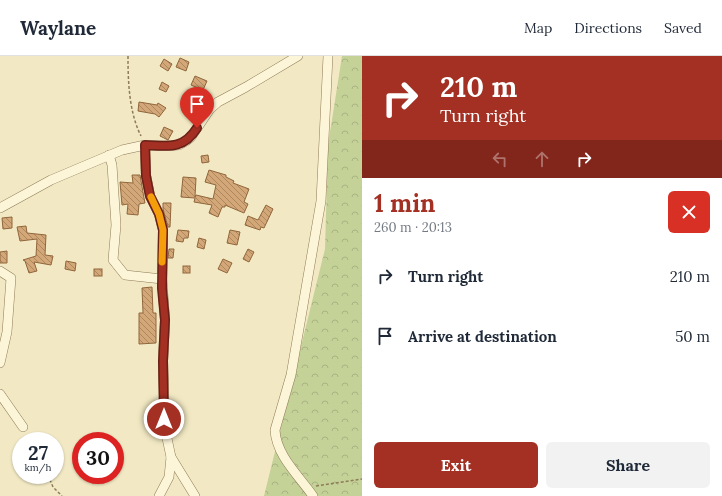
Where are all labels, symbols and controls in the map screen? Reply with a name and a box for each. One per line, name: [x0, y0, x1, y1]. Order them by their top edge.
text: Waylane: [20, 16, 96, 40]
text: Map: [524, 19, 552, 37]
text: Directions: [574, 19, 642, 37]
text: Saved: [664, 19, 702, 37]
text: 210 m: [440, 69, 517, 105]
icon: right: [374, 72, 426, 124]
pin: [180, 87, 214, 128]
icon: arrive: [186, 93, 208, 115]
text: Turn right: [440, 104, 526, 127]
icon: left: [489, 148, 511, 170]
icon: ahead: [531, 148, 553, 170]
icon: right: [573, 148, 595, 170]
text: 1 min: [374, 188, 435, 219]
button: close: [668, 191, 710, 233]
text: 260 m · 20:13: [374, 219, 452, 236]
icon: right: [374, 265, 396, 287]
text: Turn right: [408, 267, 484, 286]
text: 210 m: [670, 267, 710, 286]
icon: arrive: [374, 325, 396, 347]
text: Arrive at destination: [408, 327, 557, 346]
text: 50 m: [675, 327, 710, 346]
position arrow: [143, 398, 185, 440]
speed limit sign: 30: [72, 432, 124, 484]
text: 27: [28, 440, 48, 465]
button: Exit: [374, 442, 538, 488]
button: Share: [546, 442, 710, 488]
text: km/h: [24, 461, 52, 474]

